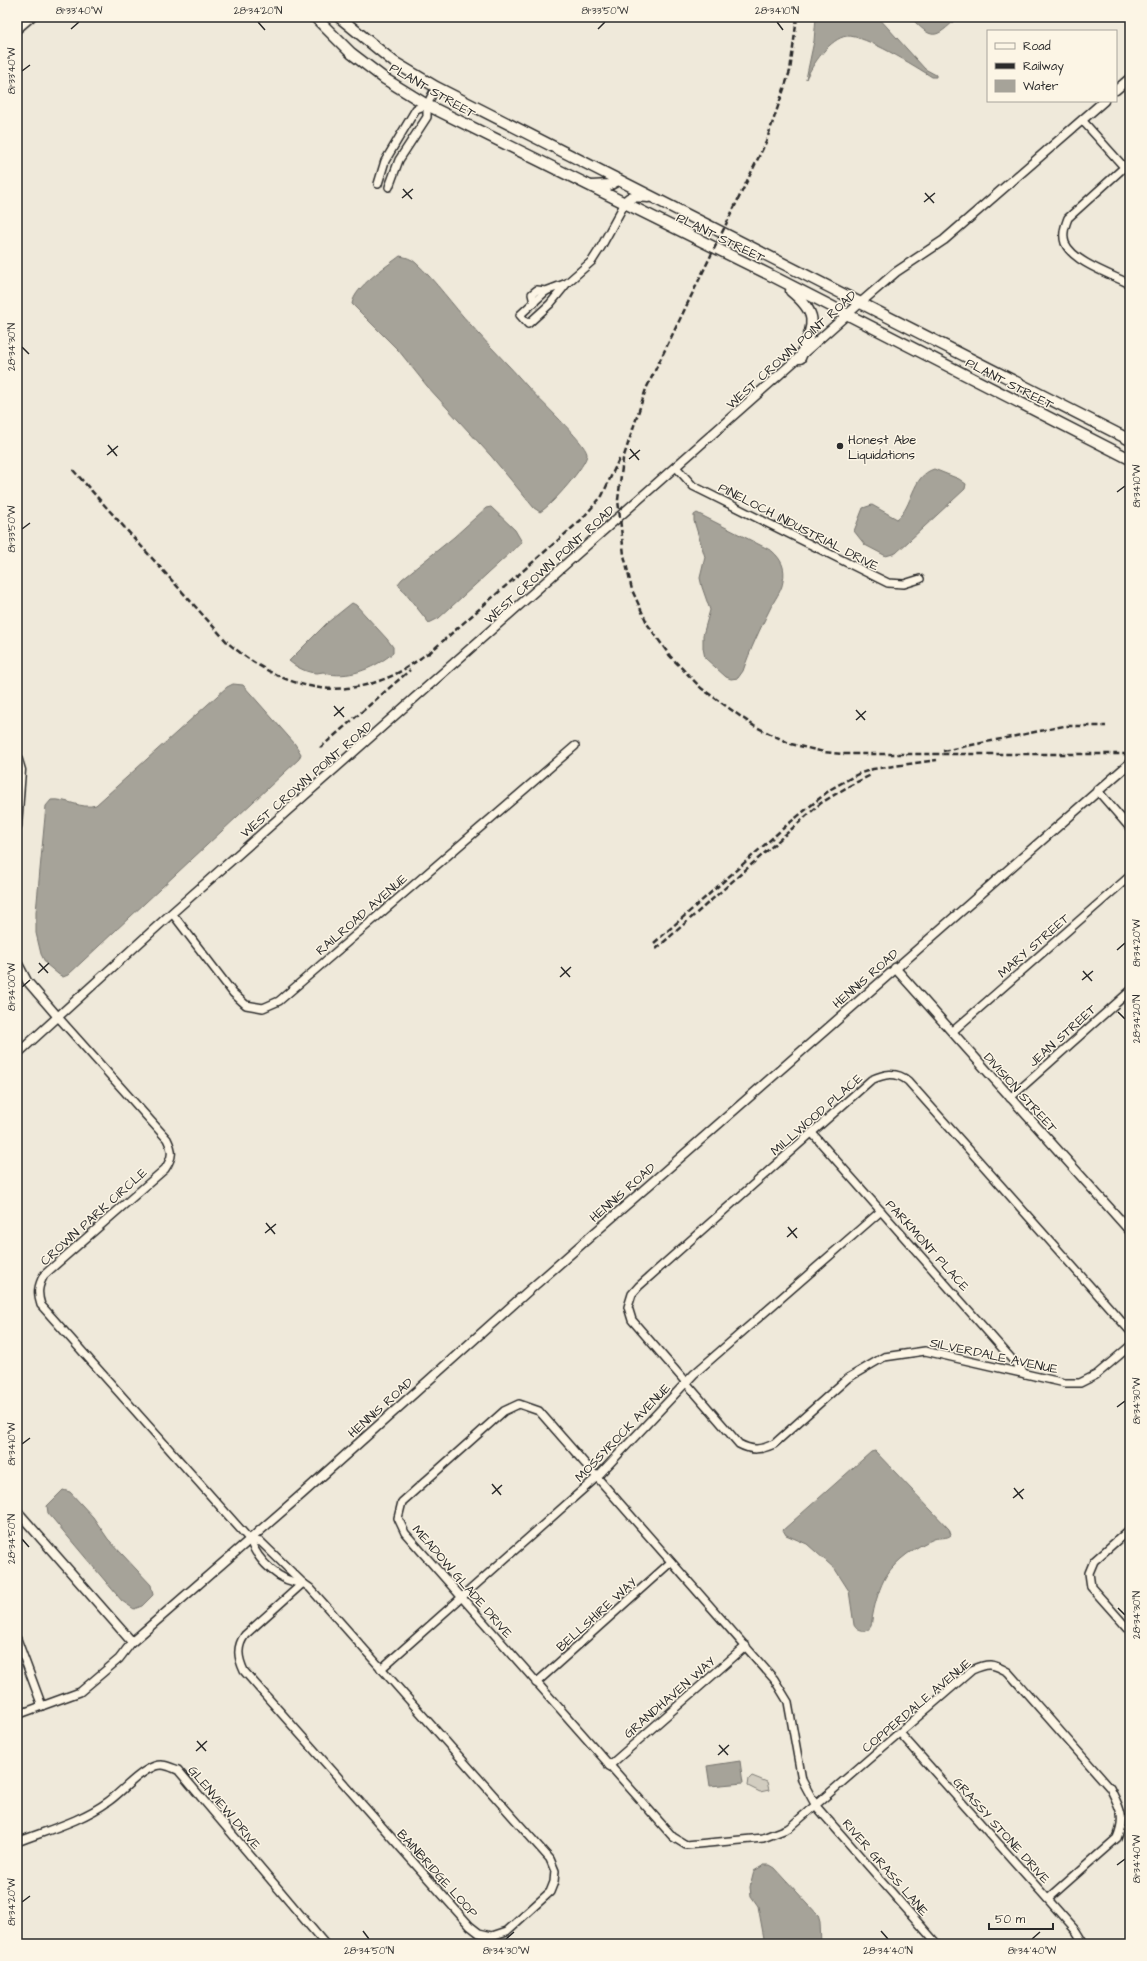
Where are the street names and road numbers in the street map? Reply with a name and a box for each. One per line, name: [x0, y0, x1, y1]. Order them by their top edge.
street label: PLANT STREET: [386, 59, 479, 123]
street label: PLANT STREET: [673, 209, 769, 267]
street label: WEST CROWN POINT ROAD: [723, 286, 861, 413]
street label: PLANT STREET: [963, 354, 1057, 414]
street label: PINELOCH INDUSTRIAL DRIVE: [715, 479, 882, 575]
street label: WEST CROWN POINT ROAD: [481, 501, 619, 628]
street label: WEST CROWN POINT ROAD: [237, 717, 377, 842]
street label: RAILROAD AVENUE: [312, 870, 411, 960]
street label: MARY STREET: [994, 909, 1074, 982]
street label: HENNIS ROAD: [829, 945, 903, 1012]
street label: JEAN STREET: [1025, 1000, 1101, 1071]
street label: DIVISION STREET: [979, 1049, 1062, 1137]
street label: MILLWOOD PLACE: [767, 1070, 867, 1160]
street label: HENNIS ROAD: [586, 1159, 660, 1226]
street label: CROWN PARK CIRCLE: [36, 1164, 151, 1270]
street label: PARKMONT PLACE: [881, 1196, 973, 1295]
street label: SILVERDALE AVENUE: [928, 1334, 1060, 1378]
street label: HENNIS ROAD: [344, 1373, 418, 1442]
street label: MOSSYROCK AVENUE: [571, 1379, 675, 1486]
street label: MEADOW GLADE DRIVE: [408, 1521, 517, 1642]
street label: BELLSHIRE WAY: [552, 1574, 641, 1656]
street label: GRANDHAVEN WAY: [620, 1653, 719, 1743]
street label: COPPERDALE AVENUE: [858, 1655, 975, 1757]
street label: GLENVIEW DRIVE: [184, 1762, 265, 1854]
street label: GRASSY STONE DRIVE: [949, 1774, 1054, 1888]
street label: RIVER GRASS LANE: [838, 1815, 933, 1920]
street label: BAINBRIDGE LOOP: [393, 1826, 482, 1922]

